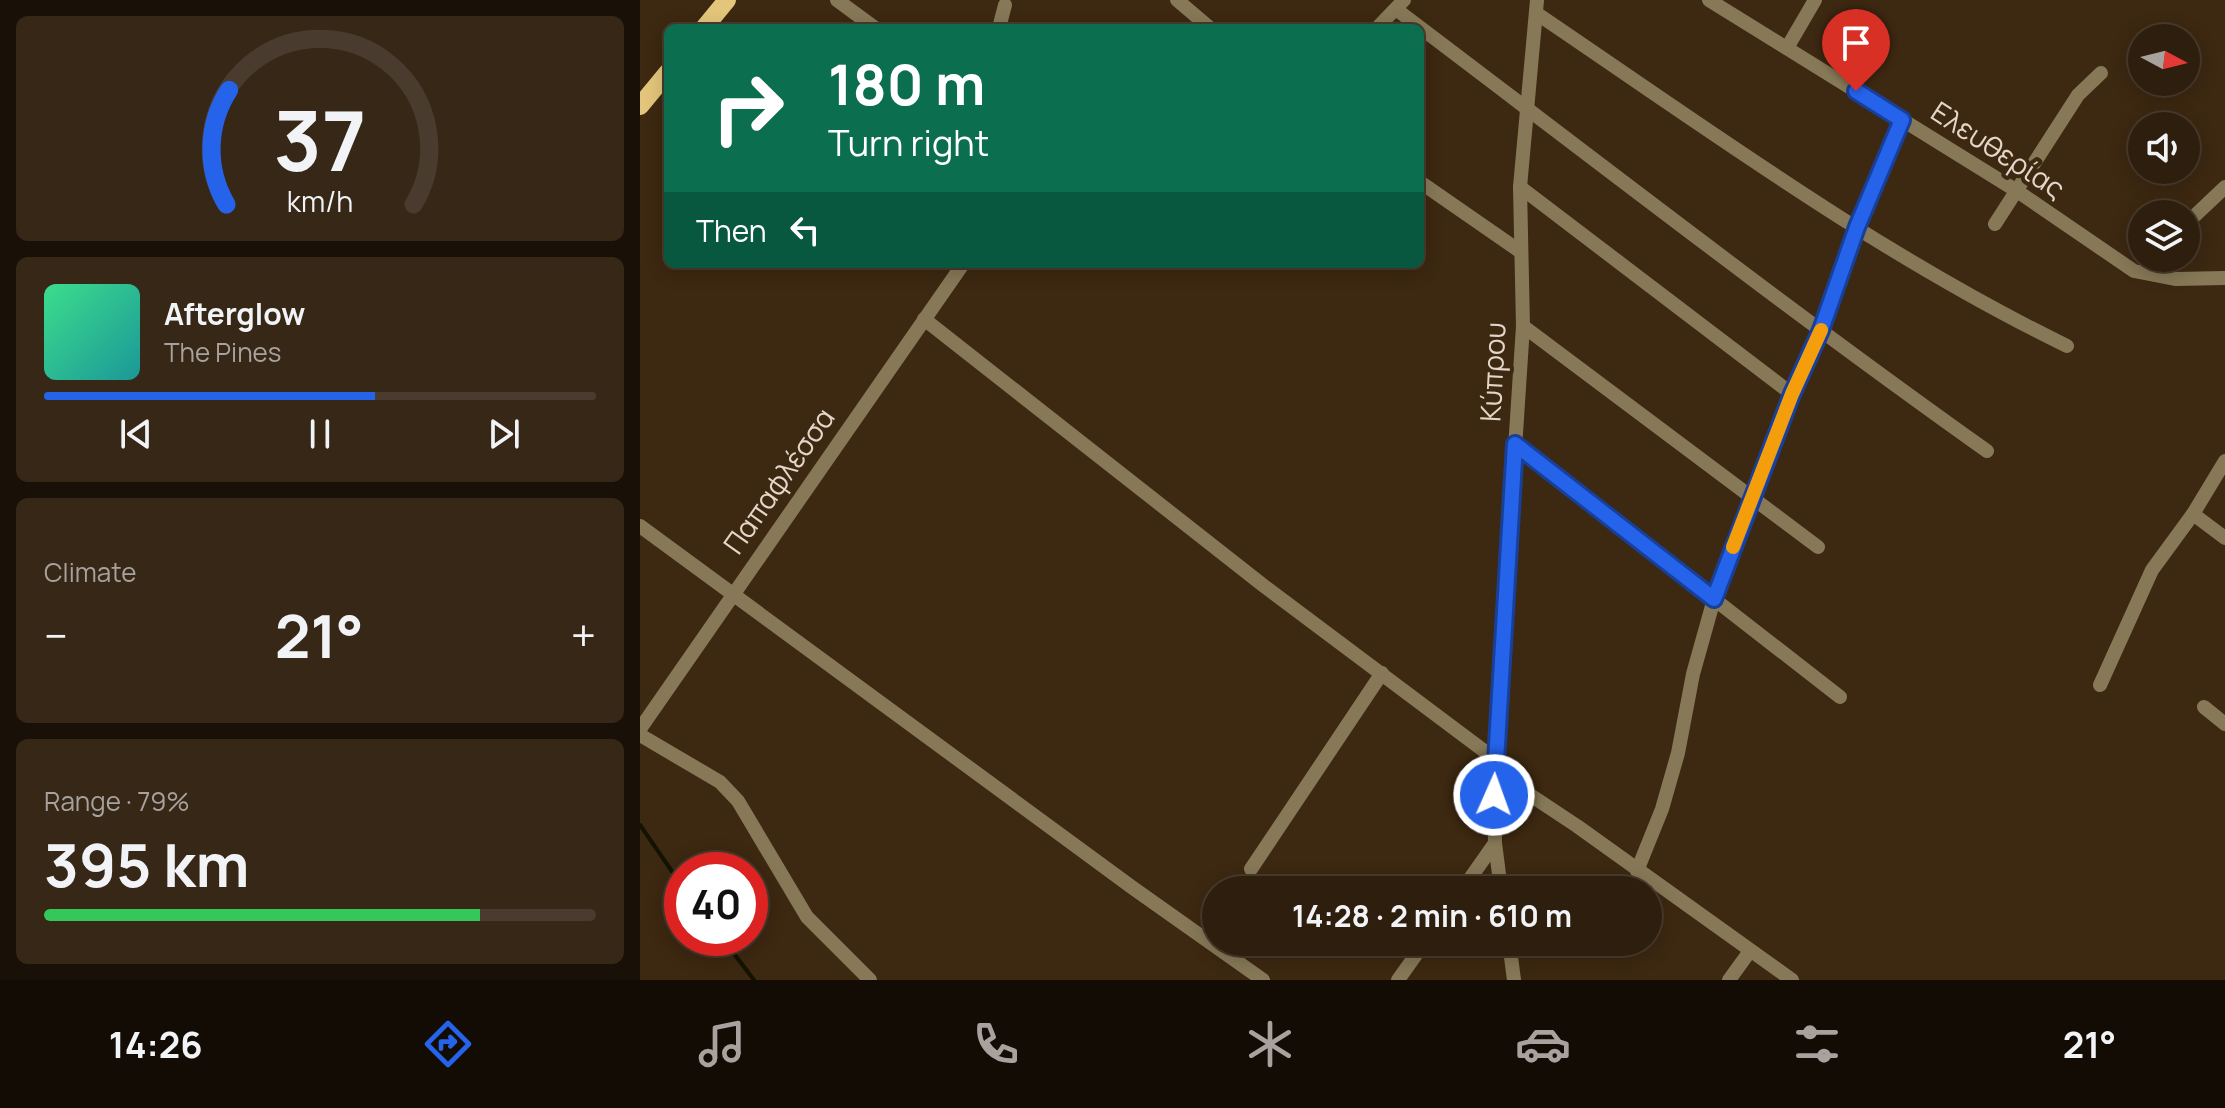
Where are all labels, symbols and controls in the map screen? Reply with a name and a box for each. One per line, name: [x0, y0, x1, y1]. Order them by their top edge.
pin: [1822, 9, 1890, 91]
icon: arrive: [1834, 21, 1878, 65]
north arrow: [2128, 24, 2200, 96]
map controls: [2128, 24, 2200, 272]
text: 180 m: [828, 45, 985, 122]
icon: right: [696, 56, 800, 160]
text: 37: [274, 81, 366, 195]
street label: Ελευθερίας: [1924, 92, 2073, 207]
button: sound: [2128, 112, 2200, 184]
text: Turn right: [828, 118, 989, 167]
text: km/h: [287, 182, 353, 221]
button: layers: [2128, 200, 2200, 272]
icon: left: [783, 208, 827, 252]
text: Then: [696, 210, 767, 251]
text: Afterglow: [164, 293, 305, 334]
street label: Κύπρου: [1470, 321, 1514, 423]
text: The Pines: [164, 334, 281, 370]
street label: Παπαφλέσσα: [714, 400, 842, 561]
icon: previous: [114, 412, 158, 456]
icon: pause: [298, 412, 342, 456]
icon: next: [482, 412, 526, 456]
text: Climate: [44, 554, 136, 590]
text: 21°: [275, 594, 364, 676]
text: −: [44, 605, 68, 665]
text: +: [571, 605, 596, 665]
position arrow: [1452, 753, 1536, 837]
text: Range · 79%: [44, 783, 190, 819]
text: 395 km: [44, 823, 250, 905]
speed limit sign: 40: [664, 852, 768, 956]
text: 14:28 · 2 min · 610 m: [1292, 895, 1572, 936]
icon: directions: [420, 1016, 476, 1072]
icon: music: [694, 1016, 750, 1072]
icon: phone: [968, 1016, 1024, 1072]
icon: climate: [1242, 1016, 1298, 1072]
icon: car: [1515, 1016, 1571, 1072]
icon: filters: [1789, 1016, 1845, 1072]
text: 14:26: [109, 1020, 203, 1069]
text: 21°: [2063, 1020, 2116, 1069]

